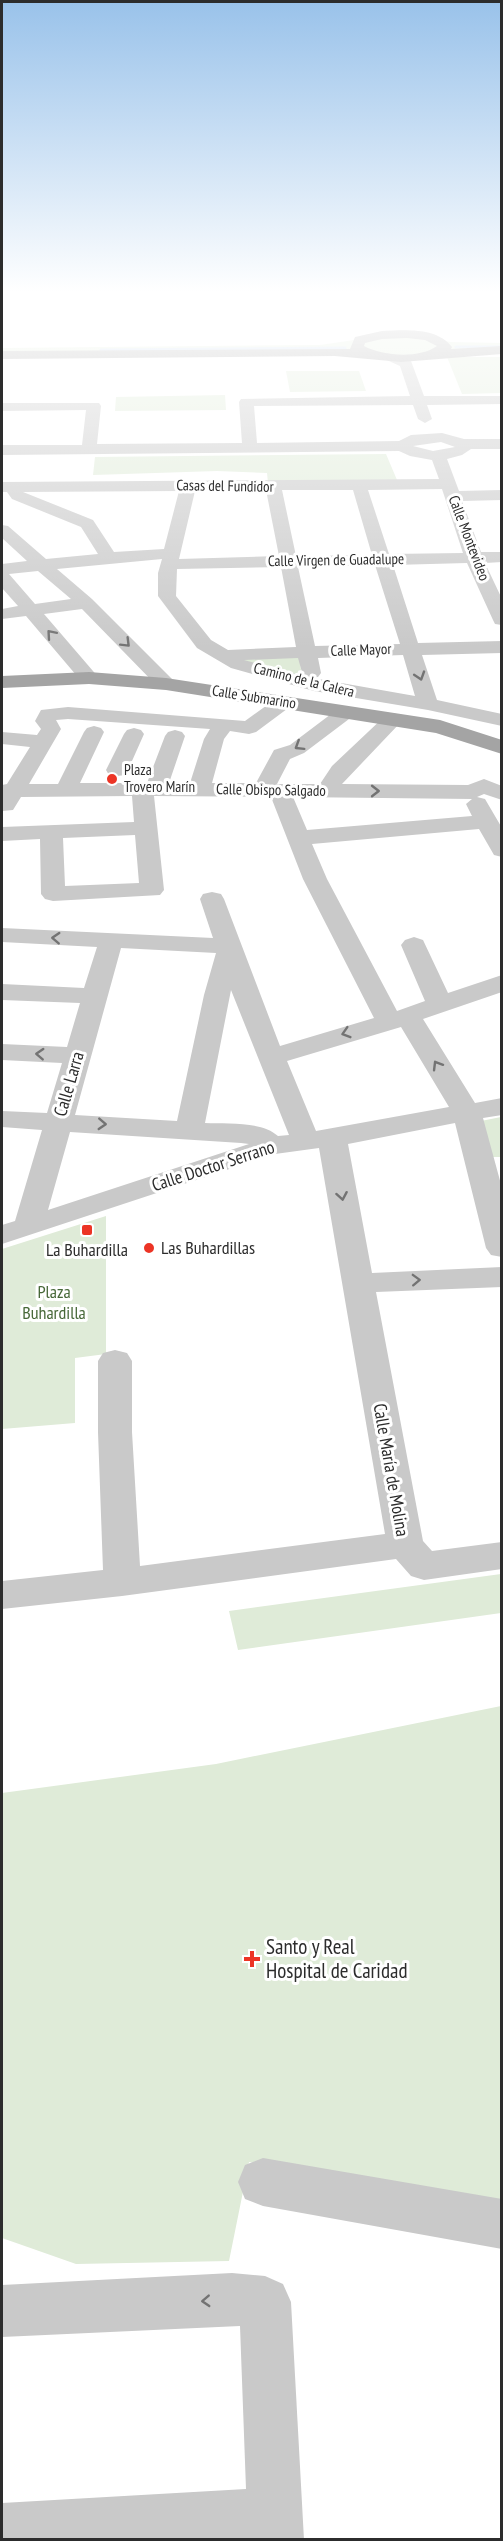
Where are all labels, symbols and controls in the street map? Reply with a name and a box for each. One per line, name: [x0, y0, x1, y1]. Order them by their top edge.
street label: Casas del Fundidor: [176, 475, 275, 496]
street label: Calle Montevideo: [445, 493, 494, 583]
street label: Calle Virgen de Guadalupe: [268, 549, 404, 570]
one-way arrow: [47, 630, 58, 641]
one-way arrow: [119, 636, 130, 647]
street label: Calle Mayor: [330, 639, 393, 660]
street label: Camino de la Calera: [252, 658, 356, 701]
one-way arrow: [412, 671, 425, 681]
street label: Calle Submarino: [211, 680, 297, 713]
one-way arrow: [295, 739, 305, 751]
place label: Plaza Trovero Marín: [124, 760, 195, 796]
marker: Plaza Trovero Marín: [105, 772, 119, 786]
street label: Calle Obispo Salgado: [216, 779, 326, 800]
one-way arrow: [370, 785, 379, 797]
one-way arrow: [52, 932, 61, 945]
one-way arrow: [341, 1026, 352, 1039]
one-way arrow: [35, 1047, 44, 1060]
street label: Calle Larra: [48, 1049, 89, 1119]
one-way arrow: [433, 1061, 445, 1071]
one-way arrow: [97, 1118, 106, 1131]
street label: Calle Doctor Serrano: [149, 1135, 277, 1196]
one-way arrow: [335, 1190, 348, 1200]
marker: La Buhardilla: [80, 1223, 94, 1237]
place label: Las Buhardillas: [161, 1236, 255, 1259]
place label: La Buhardilla: [46, 1238, 128, 1261]
marker: Las Buhardillas: [142, 1241, 156, 1255]
one-way arrow: [412, 1274, 421, 1287]
park label: Plaza Buhardilla: [22, 1280, 86, 1324]
street label: Calle María de Molina: [368, 1402, 415, 1538]
place label: Santo y Real Hospital de Caridad: [266, 1933, 408, 1984]
marker: Santo y Real Hospital de Caridad: [243, 1950, 261, 1968]
one-way arrow: [202, 2294, 211, 2307]

